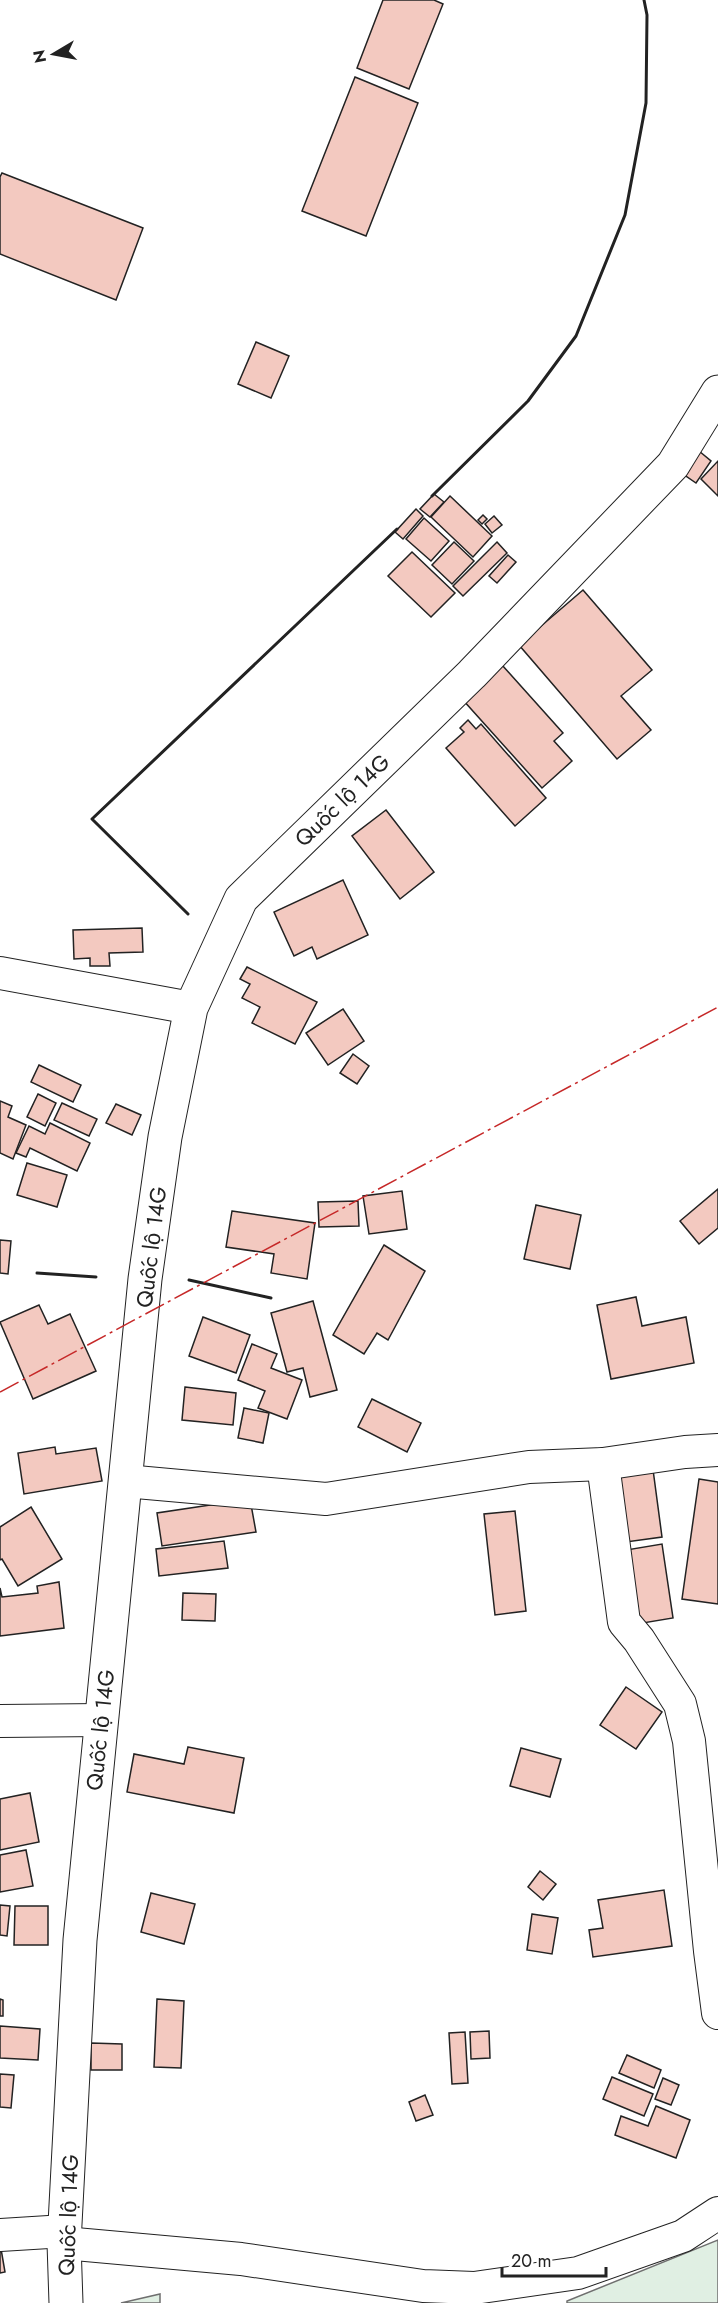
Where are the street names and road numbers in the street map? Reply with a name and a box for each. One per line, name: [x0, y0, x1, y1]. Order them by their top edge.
street label: Quốc lộ 14G: [287, 746, 397, 854]
street label: Quốc lộ 14G: [128, 1185, 174, 1309]
street label: Quốc lộ 14G: [78, 1668, 122, 1792]
street label: Quốc lộ 14G: [50, 2154, 86, 2276]

